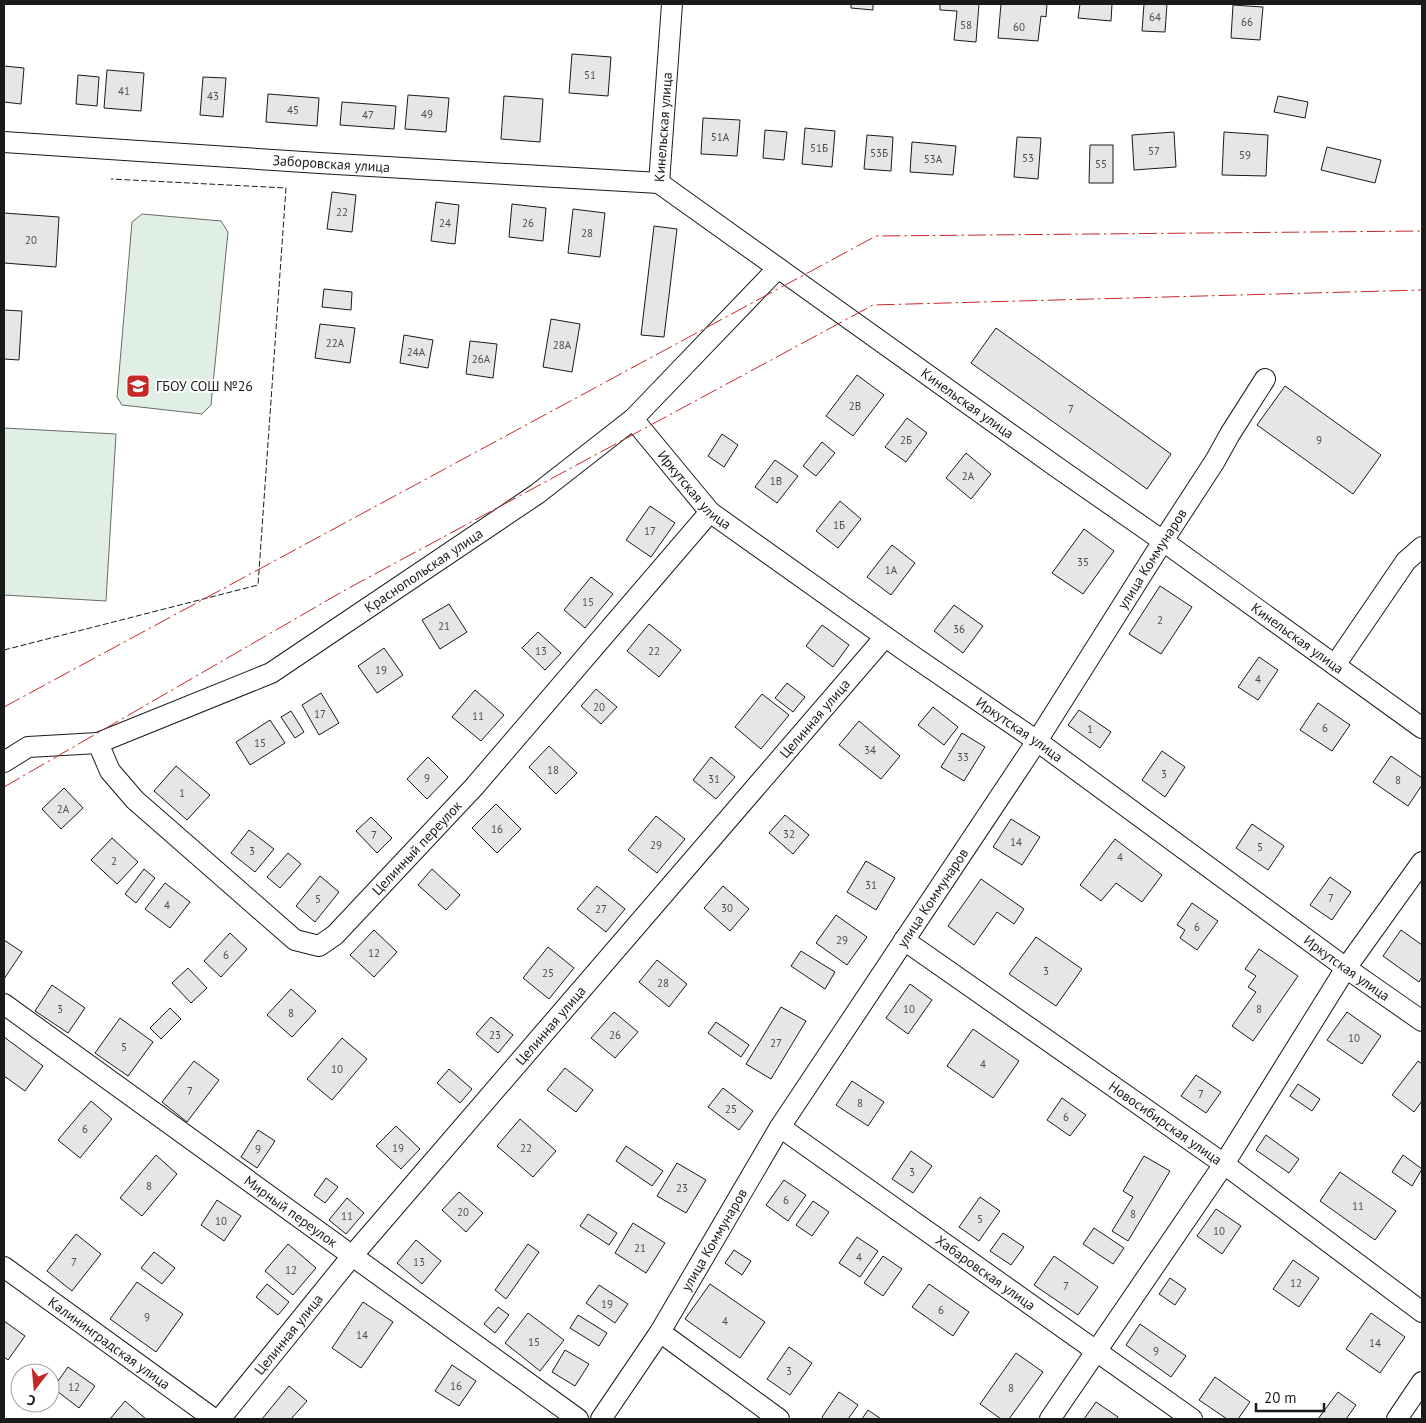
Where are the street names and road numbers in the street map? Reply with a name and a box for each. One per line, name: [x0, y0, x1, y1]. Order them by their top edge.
street label: Кинельская улица: [650, 72, 676, 183]
street label: Заборовская улица: [272, 151, 391, 176]
street label: Кинельская улица: [917, 364, 1017, 443]
street label: Иркутская улица: [654, 446, 735, 533]
street label: улица Коммунаров: [1113, 505, 1191, 612]
street label: Краснопольская улица: [361, 524, 486, 617]
street label: Кинельская улица: [1248, 599, 1347, 678]
street label: Целинная улица: [776, 675, 854, 762]
street label: Иркутская улица: [973, 693, 1066, 766]
street label: Целинный переулок: [368, 797, 466, 899]
street label: улица Коммунаров: [893, 845, 972, 951]
street label: Иркутская улица: [1300, 931, 1393, 1005]
street label: Целинная улица: [511, 982, 590, 1069]
street label: Новосибирская улица: [1105, 1077, 1226, 1169]
street label: Мирный переулок: [241, 1172, 341, 1251]
street label: улица Коммунаров: [677, 1185, 751, 1294]
street label: Хабаровская улица: [932, 1231, 1039, 1314]
street label: Целинная улица: [250, 1290, 327, 1378]
street label: Калининградская улица: [45, 1293, 174, 1393]

